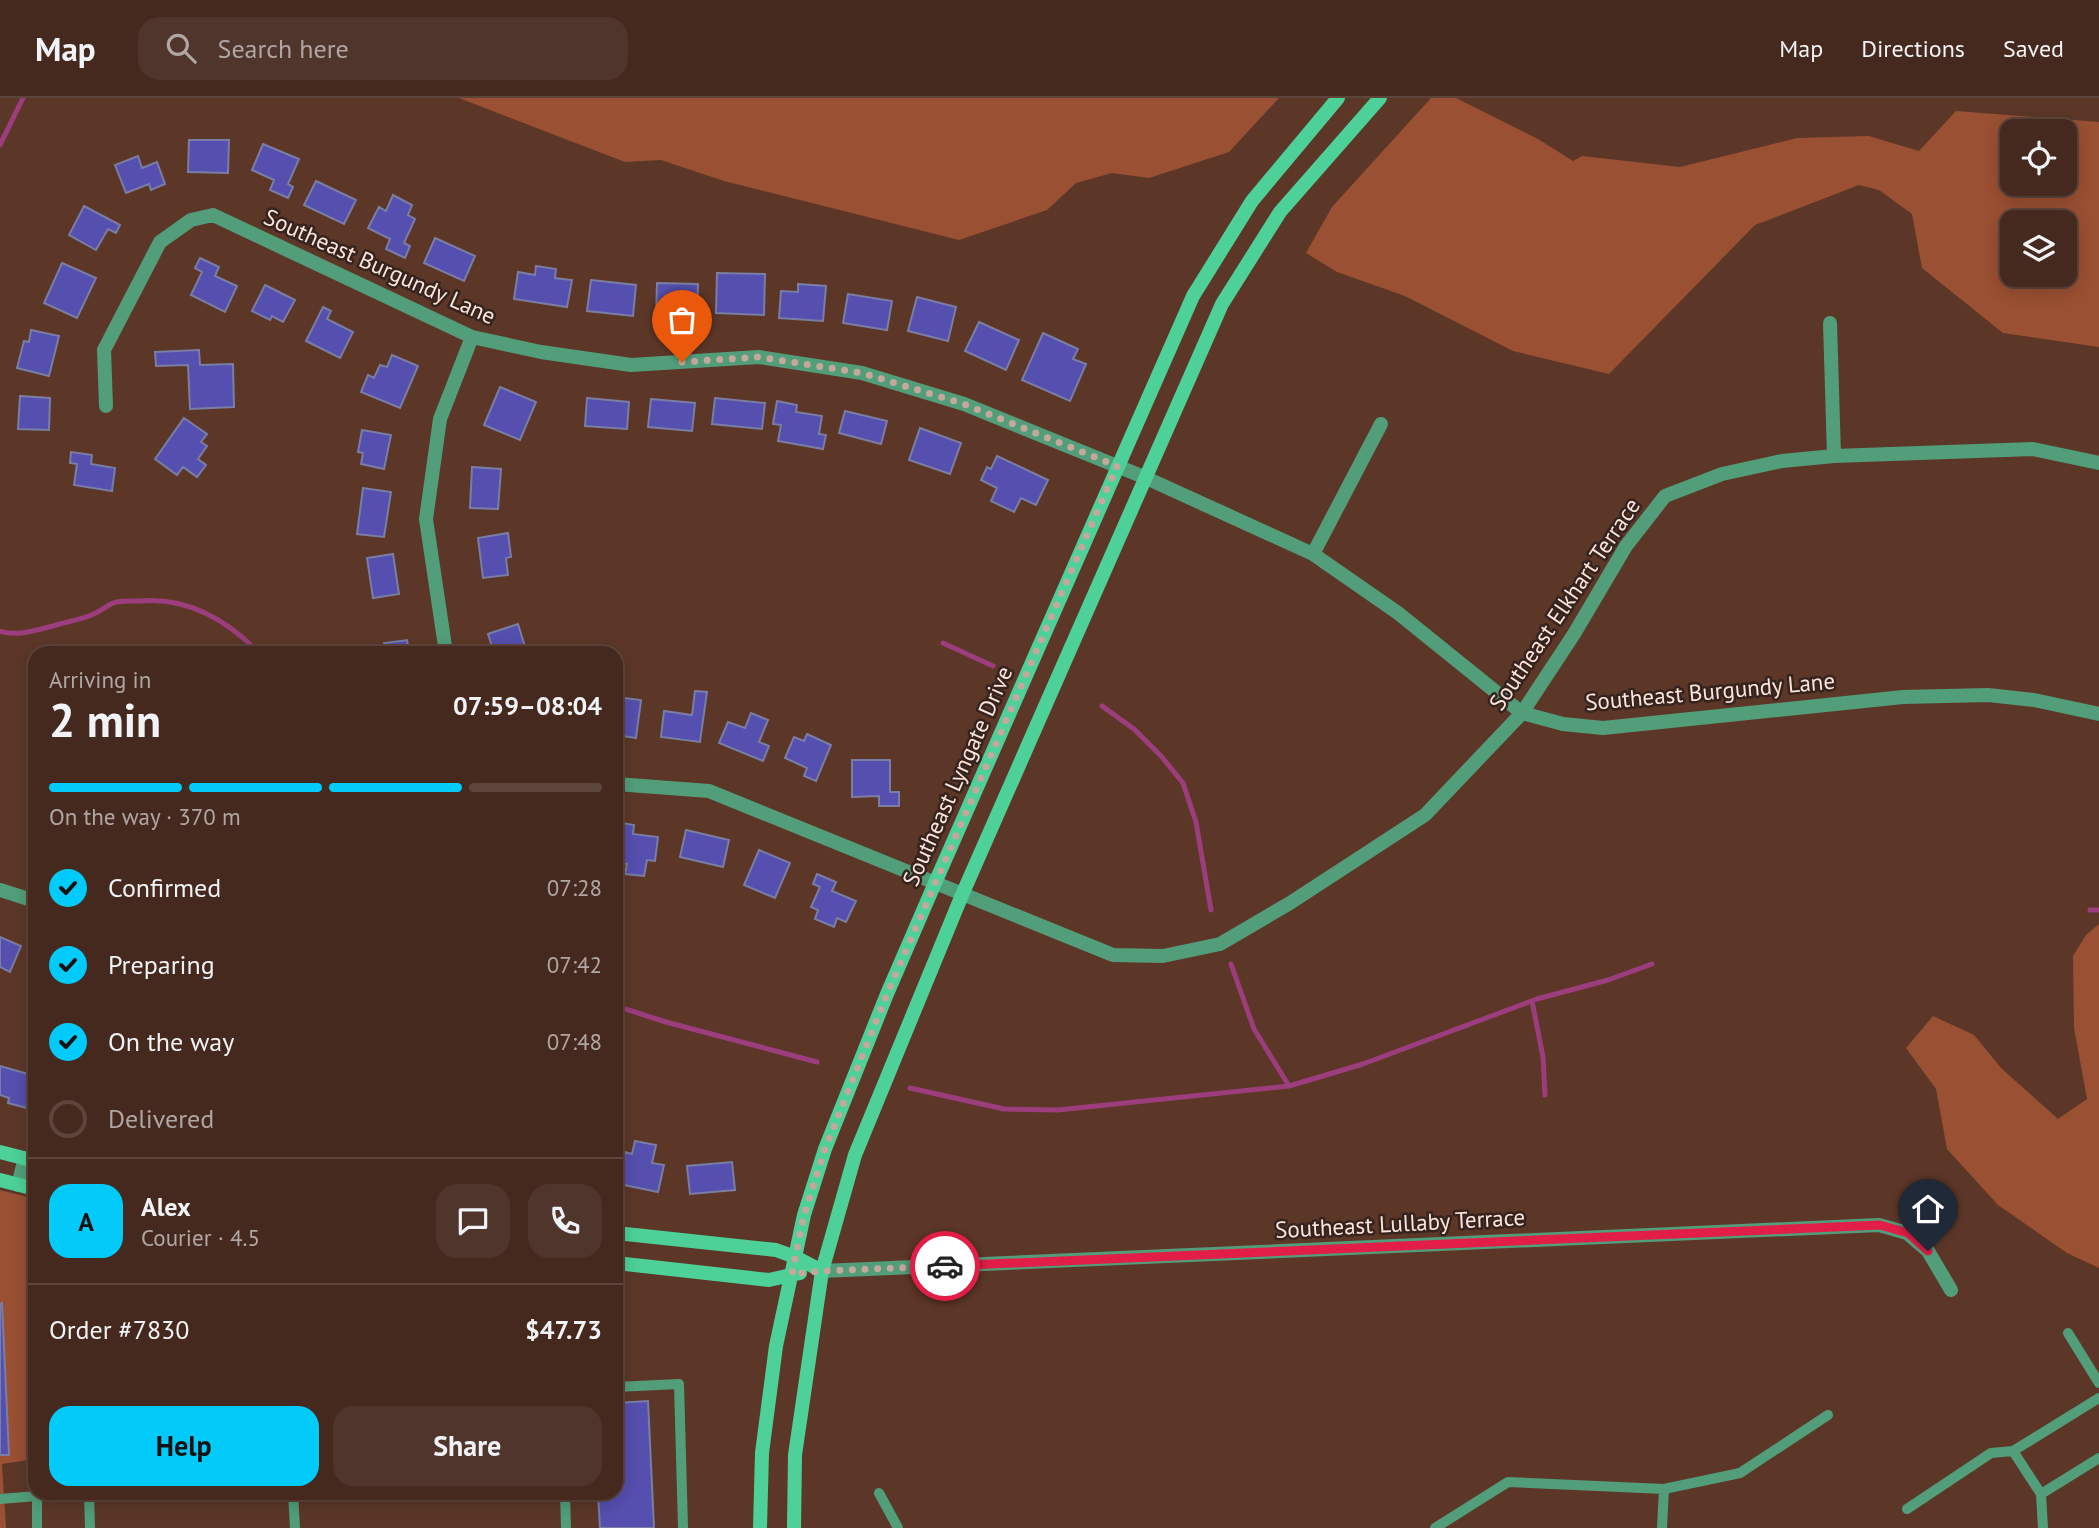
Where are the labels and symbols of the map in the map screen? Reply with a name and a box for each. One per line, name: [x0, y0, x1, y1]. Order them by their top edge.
street label: Southeast Burgundy Lane: [260, 202, 500, 330]
pin: [652, 290, 712, 362]
street label: Southeast Elkhart Terrace: [1482, 492, 1646, 716]
street label: Southeast Lyngate Drive: [895, 662, 1019, 890]
street label: Southeast Burgundy Lane: [1584, 666, 1836, 716]
pin: [1898, 1179, 1958, 1251]
street label: Southeast Lullaby Terrace: [1274, 1202, 1526, 1244]
courier: [910, 1231, 980, 1301]

